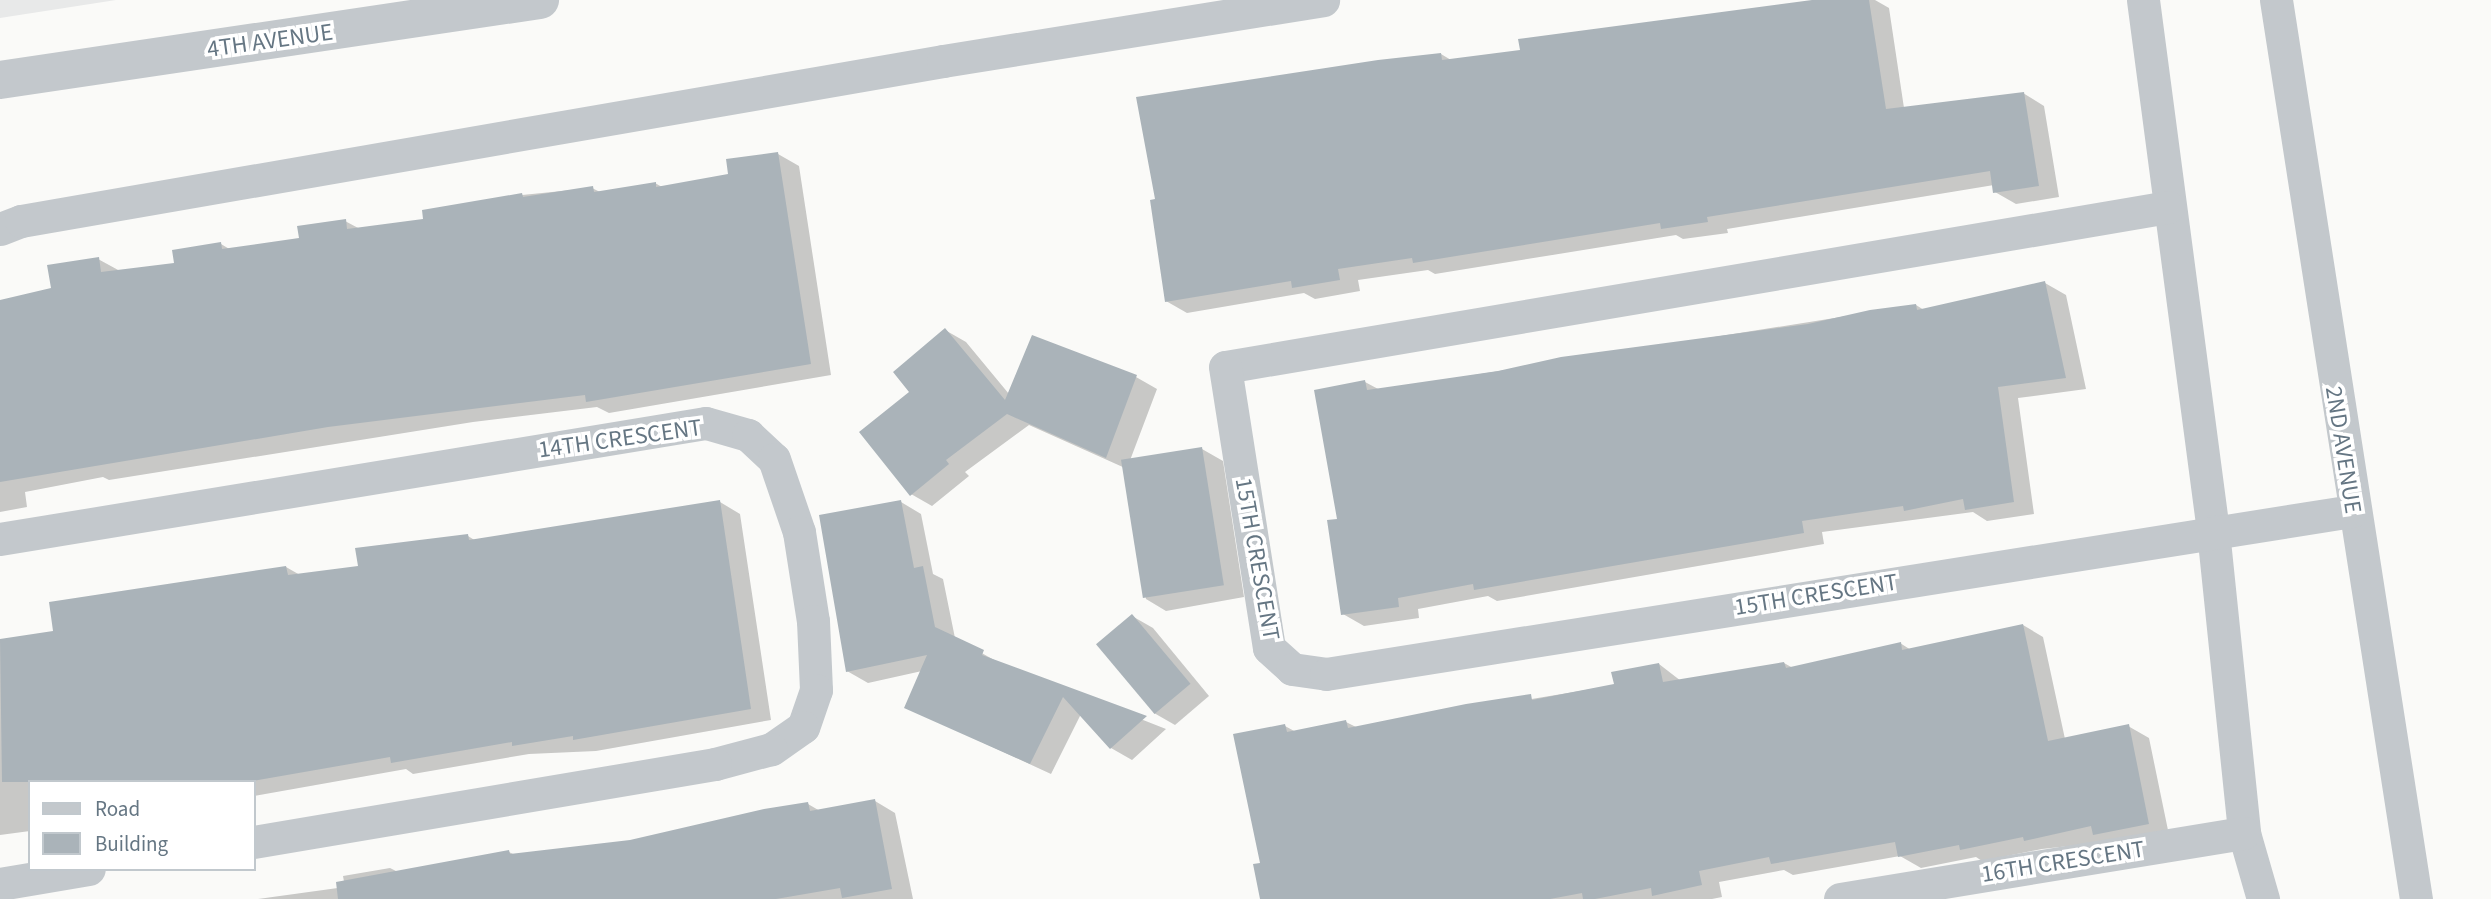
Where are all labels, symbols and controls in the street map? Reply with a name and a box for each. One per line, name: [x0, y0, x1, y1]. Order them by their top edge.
street label: 4TH AVENUE: [205, 18, 335, 64]
street label: 2ND AVENUE: [2319, 384, 2367, 516]
street label: 14TH CRESCENT: [536, 413, 704, 465]
street label: 15TH CRESCENT: [1229, 475, 1285, 643]
street label: 15TH CRESCENT: [1732, 568, 1900, 622]
legend: [28, 780, 256, 871]
text: Road: [95, 794, 140, 824]
text: Building: [95, 829, 168, 859]
street label: 16TH CRESCENT: [1979, 835, 2147, 889]

